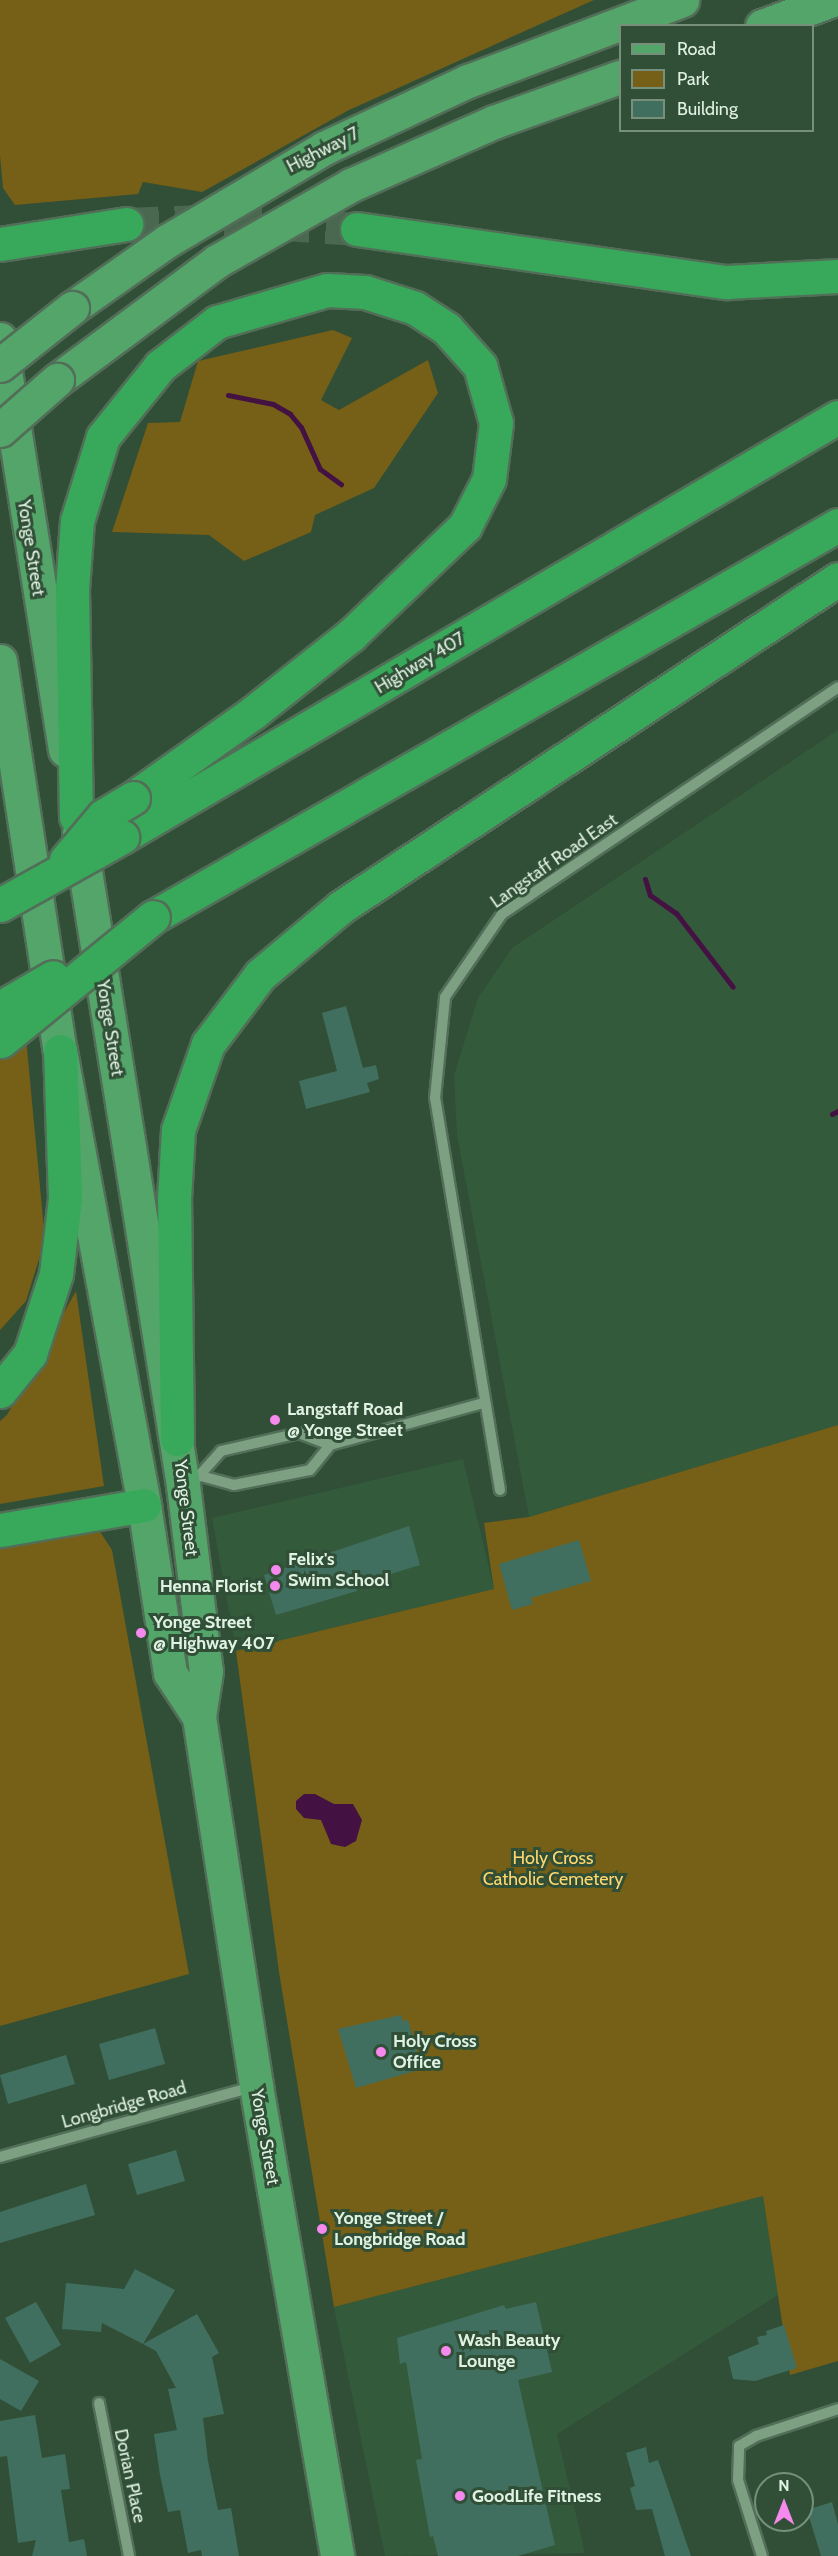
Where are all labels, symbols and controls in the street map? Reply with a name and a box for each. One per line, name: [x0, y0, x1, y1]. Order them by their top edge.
legend: [619, 24, 814, 132]
text: Road: [677, 38, 716, 60]
text: Park: [677, 68, 709, 90]
text: Building: [677, 98, 738, 120]
street label: Highway 7: [283, 123, 363, 177]
street label: Yonge Street: [13, 498, 49, 598]
street label: Highway 407: [371, 628, 469, 698]
street label: Langstaff Road East: [486, 809, 622, 913]
street label: Yonge Street: [92, 978, 128, 1078]
place label: Langstaff Road @ Yonge Street: [287, 1399, 403, 1442]
marker: Langstaff Road @ Yonge Street: [268, 1413, 282, 1427]
street label: Yonge Street: [169, 1458, 203, 1558]
place label: Felix's Swim School: [288, 1549, 389, 1592]
marker: Felix's Swim School: [269, 1563, 283, 1577]
place label: Henna Florist: [160, 1575, 263, 1597]
marker: Henna Florist: [268, 1579, 282, 1593]
place label: Yonge Street @ Highway 407: [153, 1612, 274, 1654]
marker: Yonge Street @ Highway 407: [134, 1626, 148, 1640]
park label: Holy Cross Catholic Cemetery: [483, 1848, 623, 1890]
place label: Holy Cross Office: [393, 2031, 477, 2074]
marker: Holy Cross Office: [374, 2045, 388, 2059]
street label: Longbridge Road: [59, 2077, 189, 2133]
street label: Yonge Street: [246, 2087, 284, 2187]
place label: Yonge Street / Longbridge Road: [334, 2208, 466, 2250]
marker: Yonge Street / Longbridge Road: [315, 2222, 329, 2236]
place label: Wash Beauty Lounge: [458, 2330, 560, 2372]
marker: Wash Beauty Lounge: [439, 2344, 453, 2358]
street label: Dorian Place: [110, 2427, 150, 2525]
north arrow: [754, 2472, 814, 2532]
text: N: [778, 2476, 790, 2495]
place label: GoodLife Fitness: [472, 2485, 601, 2507]
marker: GoodLife Fitness: [453, 2489, 467, 2503]

